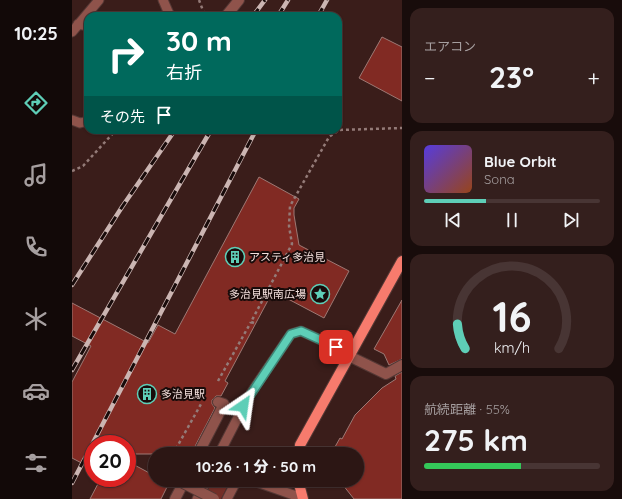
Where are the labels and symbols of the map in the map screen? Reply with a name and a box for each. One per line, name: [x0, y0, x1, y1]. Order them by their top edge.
building icon: アスティ多治見: [224, 246, 246, 268]
place label: アスティ多治見: [249, 250, 325, 264]
place icon: 多治見駅南広場: [309, 283, 331, 305]
place label: 多治見駅南広場: [229, 287, 306, 301]
pin: [319, 330, 353, 364]
building icon: 多治見駅: [136, 383, 158, 405]
position arrow: [222, 385, 264, 427]
place label: 多治見駅: [161, 387, 205, 401]
speed limit sign: 20: [84, 435, 136, 487]

